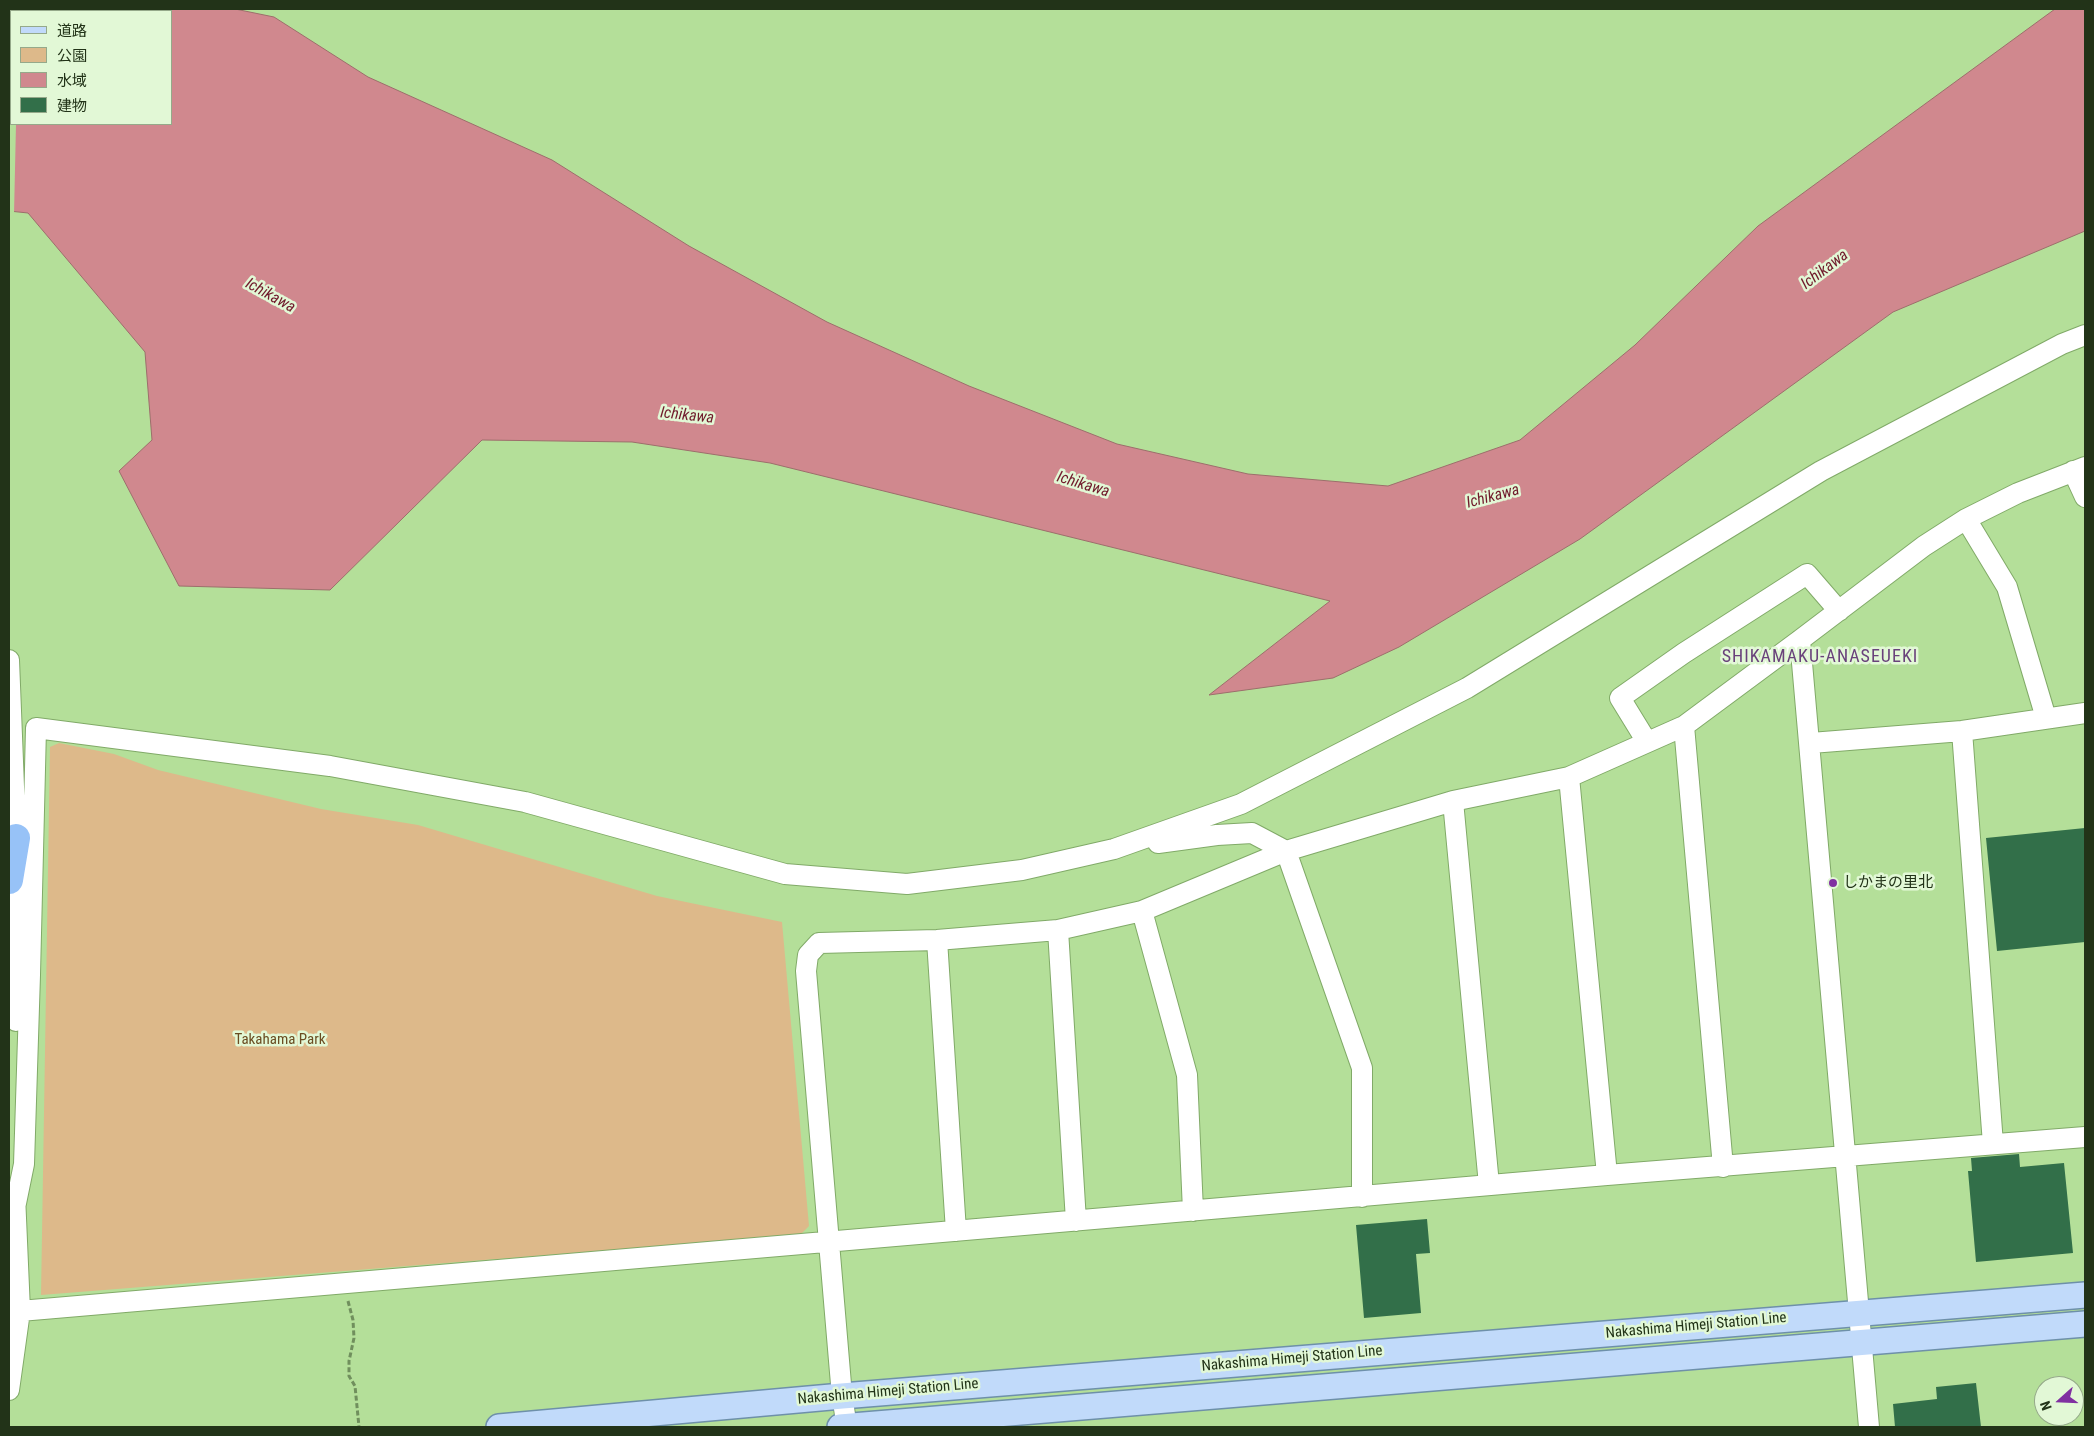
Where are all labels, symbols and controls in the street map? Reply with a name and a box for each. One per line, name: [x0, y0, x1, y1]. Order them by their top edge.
legend: [10, 10, 172, 125]
text: 道路: [57, 22, 87, 40]
text: 公園: [57, 47, 87, 65]
text: 水域: [57, 72, 87, 90]
text: 建物: [57, 97, 87, 115]
water label: Ichikawa: [1798, 246, 1852, 294]
water label: Ichikawa: [242, 274, 298, 318]
water label: Ichikawa: [659, 404, 715, 428]
water label: Ichikawa: [1054, 468, 1112, 502]
water label: Ichikawa: [1464, 481, 1522, 513]
district label: SHIKAMAKU-ANASEUEKI: [1719, 646, 1921, 668]
place label: しかまの里北: [1843, 874, 1933, 892]
marker: しかまの里北: [1827, 877, 1839, 889]
park label: Takahama Park: [234, 1031, 326, 1049]
street label: Nakashima Himeji Station Line: [1605, 1309, 1787, 1343]
street label: Nakashima Himeji Station Line: [1201, 1342, 1383, 1376]
street label: Nakashima Himeji Station Line: [797, 1375, 979, 1409]
north arrow: [2034, 1376, 2084, 1426]
text: N: [2037, 1399, 2055, 1413]

